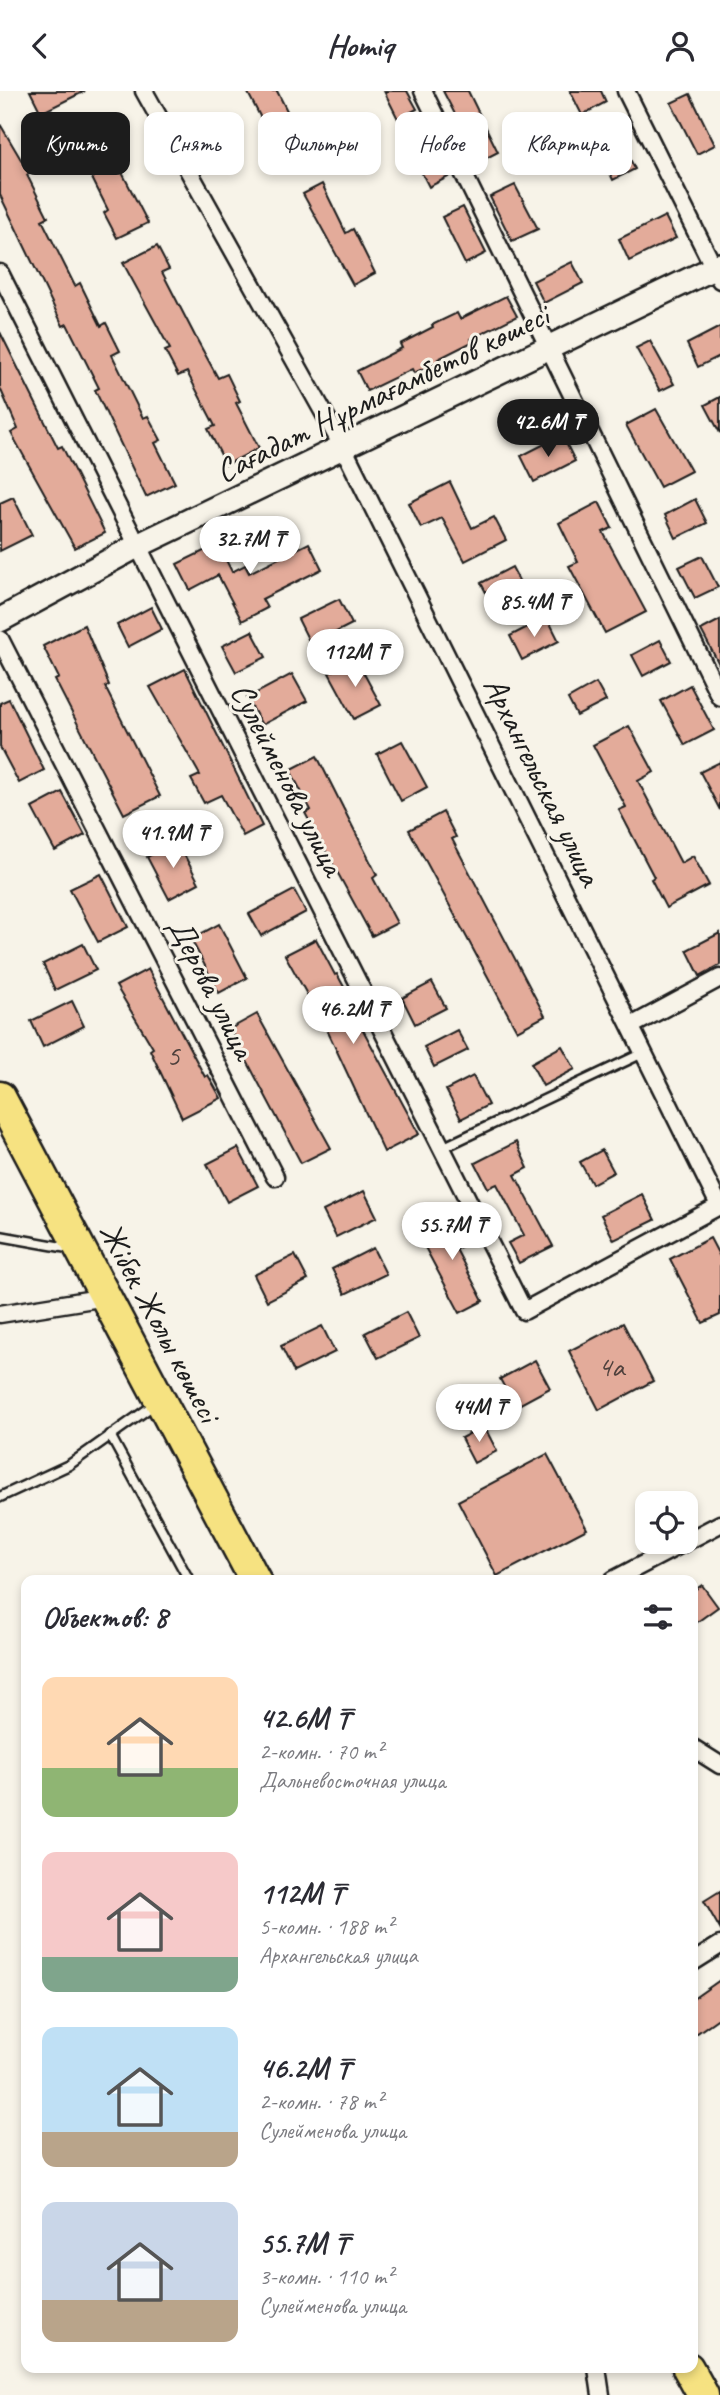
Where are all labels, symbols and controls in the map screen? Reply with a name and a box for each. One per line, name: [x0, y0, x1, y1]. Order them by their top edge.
text: Homiq: [327, 25, 393, 66]
icon: back: [21, 27, 59, 65]
icon: person: [661, 27, 699, 65]
chip: Купить: [21, 112, 130, 175]
chip: Снять: [144, 112, 244, 175]
chip: Фильтры: [258, 112, 381, 175]
chip: Новое: [395, 112, 488, 175]
chip: Квартира: [502, 112, 632, 175]
street label: Сағадат Нұрмағамбетов көшесі: [209, 292, 559, 492]
pin: 42.6M ₸: [483, 399, 613, 459]
text: 42.6M ₸: [513, 407, 583, 436]
pin: 32.7M ₸: [185, 517, 315, 576]
text: 32.7M ₸: [215, 524, 285, 553]
pin: 85.4M ₸: [469, 580, 599, 639]
text: 85.4M ₸: [500, 587, 568, 616]
pin: 112M ₸: [298, 629, 412, 689]
text: 112M ₸: [323, 637, 387, 666]
street label: Архангельская улица: [474, 670, 613, 895]
street label: Сулейменова улица: [221, 676, 356, 885]
pin: 41.9M ₸: [108, 811, 238, 870]
text: 41.9M ₸: [139, 818, 207, 847]
street label: Дерова улица: [159, 910, 267, 1068]
pin: 46.2M ₸: [288, 986, 418, 1046]
text: 46.2M ₸: [318, 994, 388, 1023]
house number: 5: [166, 1036, 181, 1074]
pin: 55.7M ₸: [387, 1203, 517, 1262]
text: 55.7M ₸: [418, 1210, 486, 1239]
street label: Жібек Жолы көшесі: [90, 1215, 232, 1433]
house number: 4а: [598, 1347, 626, 1385]
pin: 44M ₸: [430, 1385, 528, 1444]
text: 44M ₸: [452, 1392, 506, 1421]
map controls: [635, 1491, 698, 1554]
button: locate: [635, 1491, 698, 1554]
text: Объектов: 8: [42, 1598, 167, 1636]
icon: filters: [639, 1598, 677, 1636]
text: 42.6M ₸: [259, 1699, 350, 1737]
icon: home: [98, 1705, 182, 1789]
text: 2-комн. · 70 m²: [259, 1737, 383, 1766]
text: Дальневосточная улица: [259, 1766, 446, 1795]
text: 112M ₸: [259, 1874, 343, 1912]
icon: home: [98, 1880, 182, 1964]
text: 5-комн. · 188 m²: [259, 1912, 393, 1941]
text: Архангельская улица: [259, 1941, 417, 1970]
text: 46.2M ₸: [259, 2049, 350, 2087]
icon: home: [98, 2055, 182, 2139]
text: 2-комн. · 78 m²: [259, 2087, 383, 2116]
text: Сулейменова улица: [259, 2116, 406, 2145]
text: 55.7M ₸: [259, 2224, 348, 2262]
icon: home: [98, 2230, 182, 2314]
text: 3-комн. · 110 m²: [259, 2262, 393, 2291]
text: Сулейменова улица: [259, 2291, 406, 2320]

